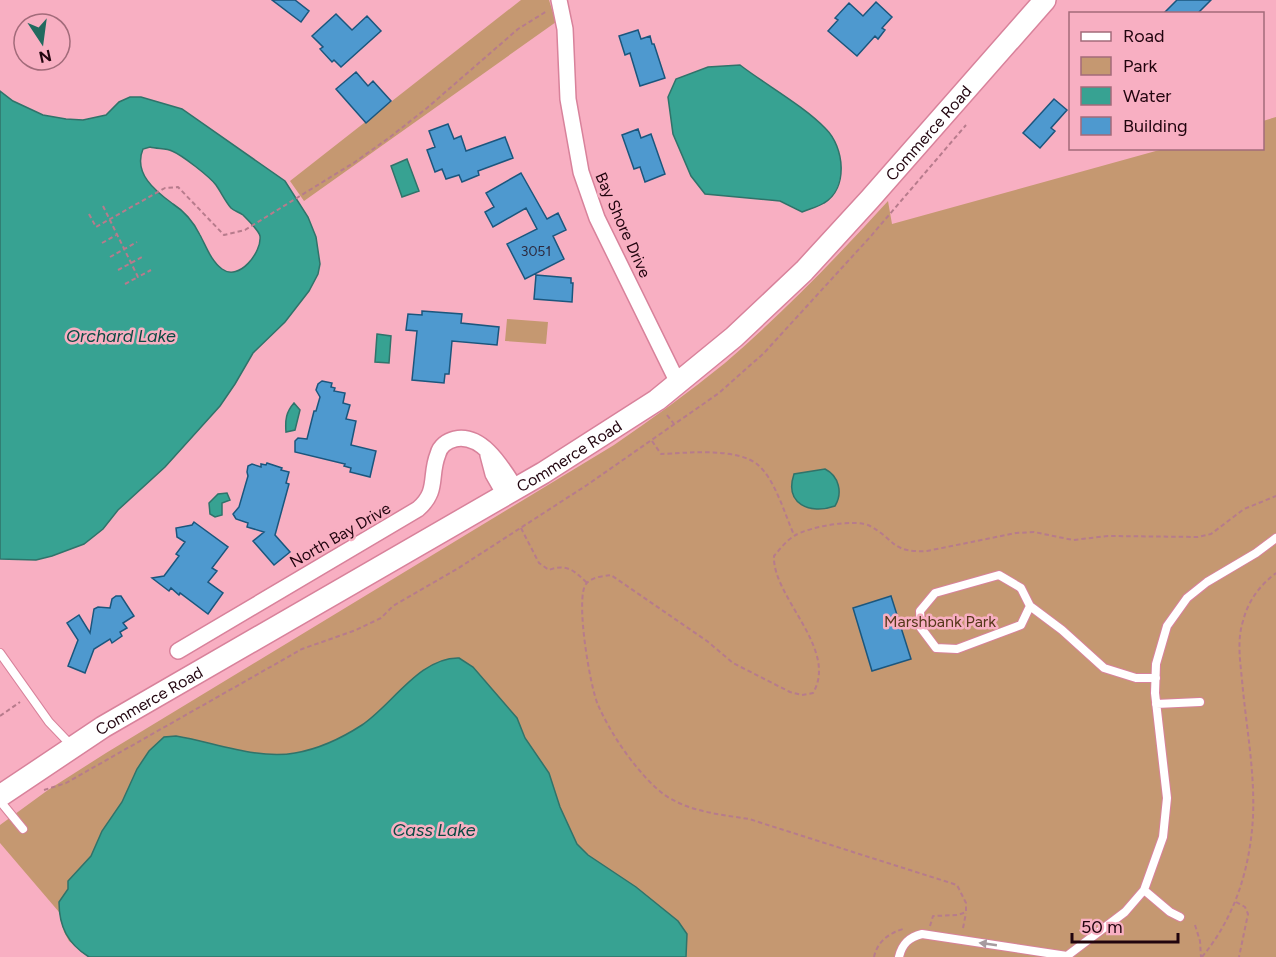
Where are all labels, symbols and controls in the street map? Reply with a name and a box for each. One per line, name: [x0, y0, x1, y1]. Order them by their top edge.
north arrow: [12, 12, 72, 72]
legend: [1069, 12, 1264, 150]
text: Road: [1123, 25, 1164, 47]
text: N: [37, 45, 53, 67]
text: Park: [1123, 55, 1158, 77]
street label: Commerce Road: [881, 81, 975, 184]
text: Water: [1123, 85, 1171, 107]
text: Building: [1123, 115, 1188, 137]
street label: Bay Shore Drive: [591, 169, 655, 281]
house number: 3051: [521, 243, 551, 260]
water label: Orchard Lake: [66, 325, 176, 347]
street label: Commerce Road: [513, 416, 625, 496]
street label: North Bay Drive: [286, 498, 394, 572]
park label: Marshbank Park: [884, 612, 996, 631]
street label: Commerce Road: [92, 662, 206, 739]
water label: Cass Lake: [392, 819, 476, 841]
scale bar: [1072, 906, 1178, 944]
text: 50 m: [1081, 916, 1123, 938]
one-way arrow: [979, 939, 998, 948]

